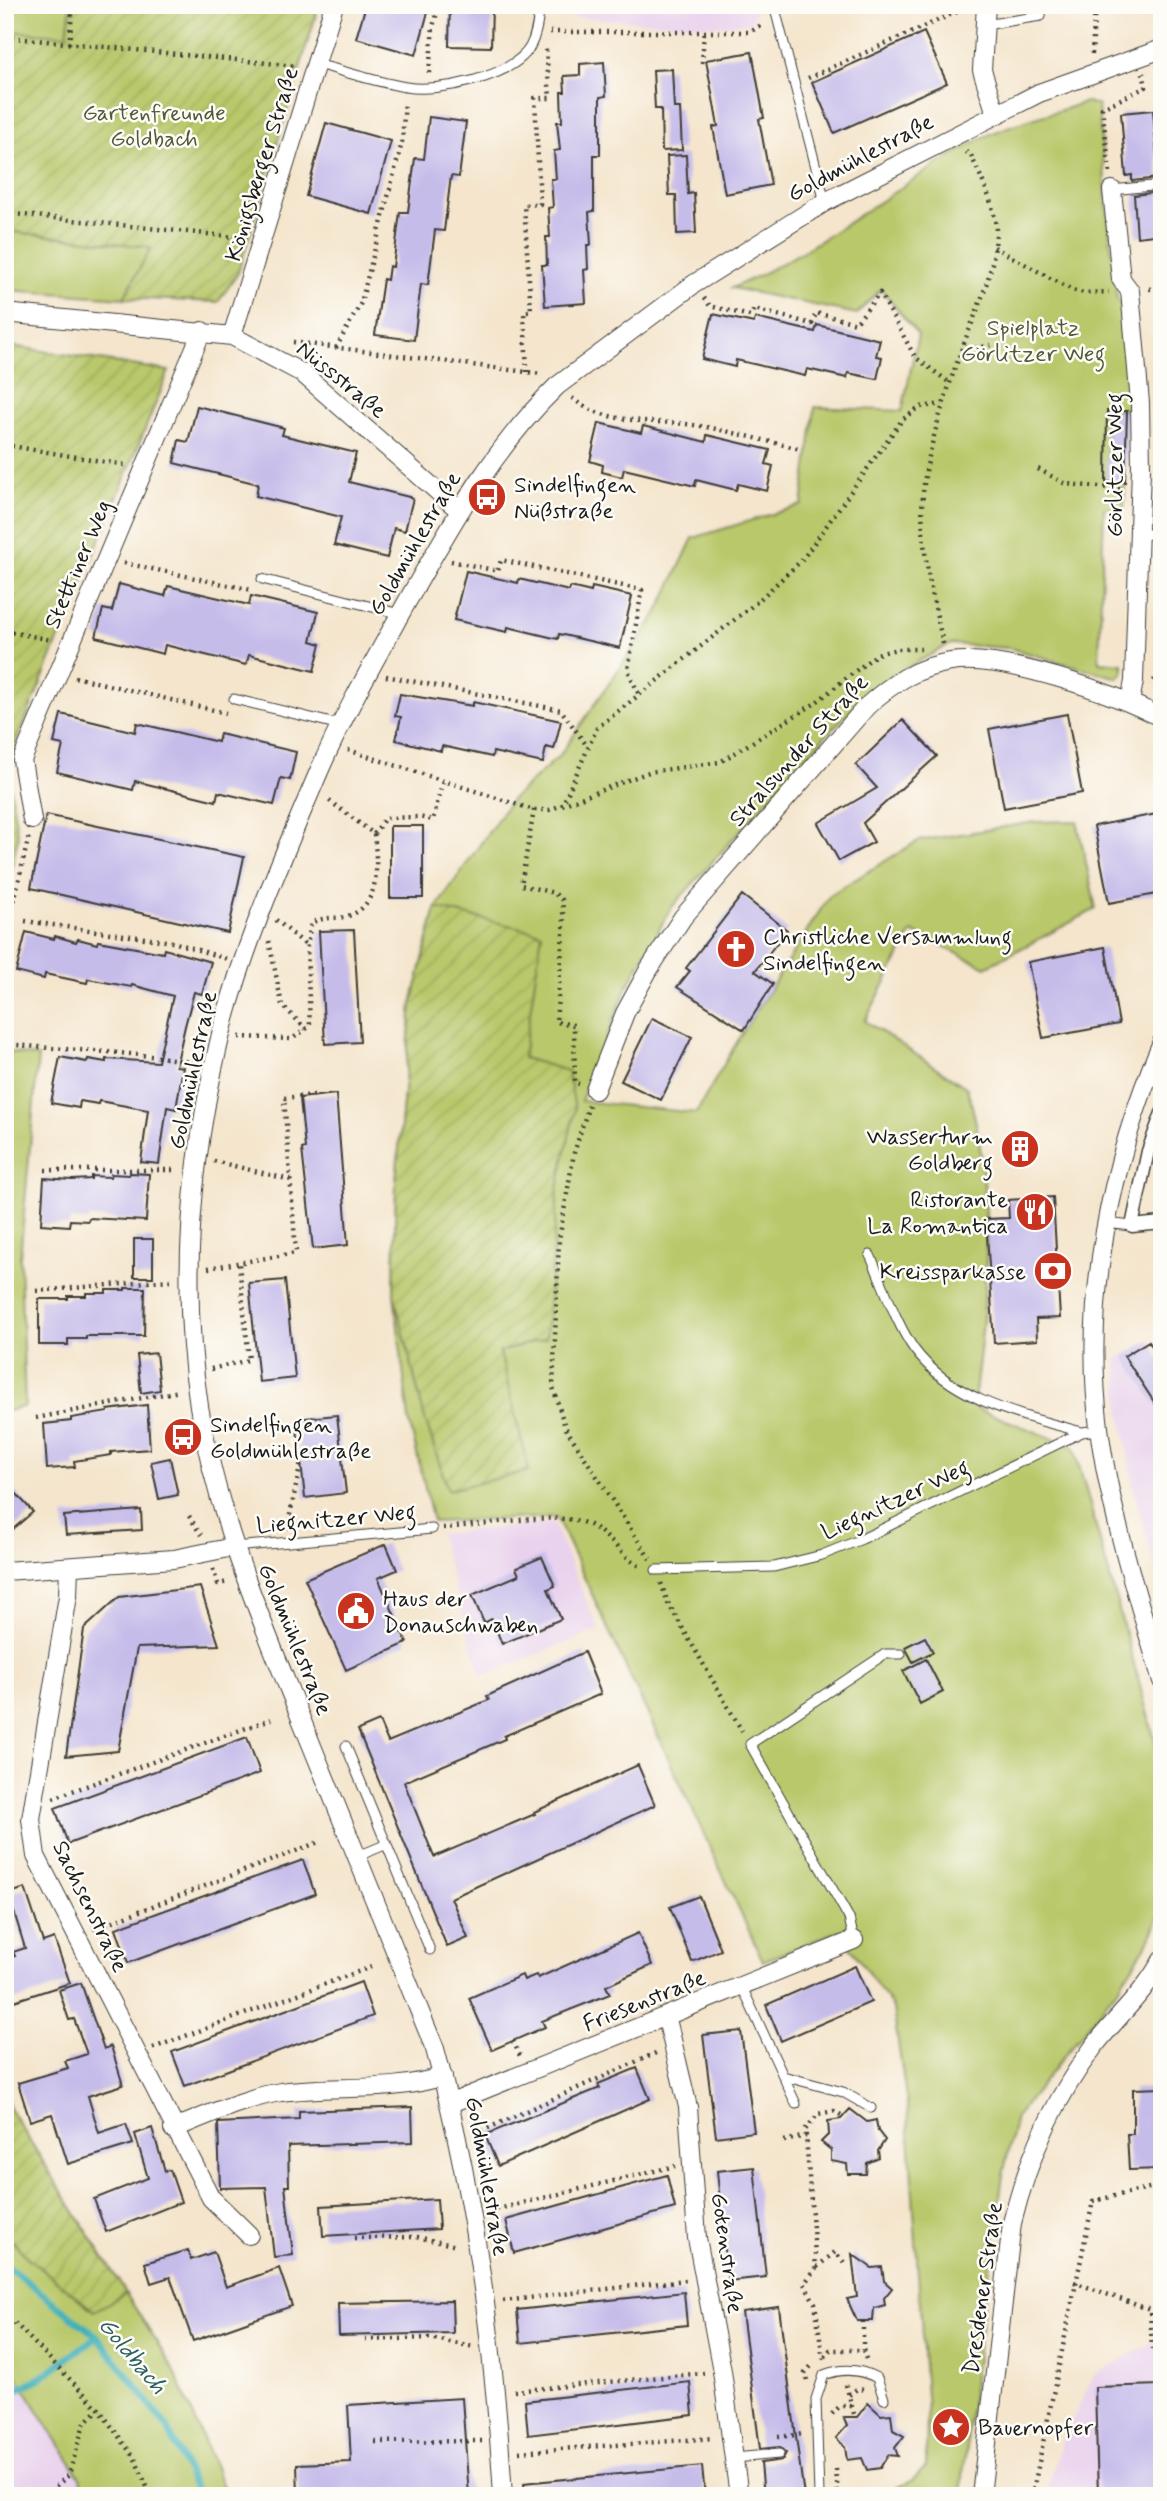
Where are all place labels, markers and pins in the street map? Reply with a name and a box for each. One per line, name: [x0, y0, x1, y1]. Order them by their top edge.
place label: Sindelfingen Nüßstraße: [514, 471, 636, 527]
bus stop icon: Sindelfingen Nüßstraße: [466, 476, 508, 518]
place label: Christliche Versammlung Sindelfingen: [763, 923, 1012, 981]
church icon: Christliche Versammlung Sindelfingen: [715, 928, 757, 970]
place label: Wasserturm Goldberg: [866, 1123, 993, 1181]
building icon: Wasserturm Goldberg: [999, 1128, 1041, 1170]
place label: Ristorante La Romantica: [867, 1186, 1008, 1242]
restaurant icon: Ristorante La Romantica: [1014, 1191, 1056, 1233]
bank icon: Kreissparkasse: [1032, 1250, 1074, 1292]
place label: Kreissparkasse: [879, 1258, 1026, 1288]
place label: Sindelfingen Goldmühlestraße: [210, 1411, 371, 1467]
bus stop icon: Sindelfingen Goldmühlestraße: [162, 1416, 204, 1458]
place label: Haus der Donauschwaben: [383, 1585, 538, 1641]
public building icon: Haus der Donauschwaben: [335, 1590, 377, 1632]
place icon: Bauernopfer: [930, 2406, 972, 2448]
place label: Bauernopfer: [978, 2414, 1094, 2444]

